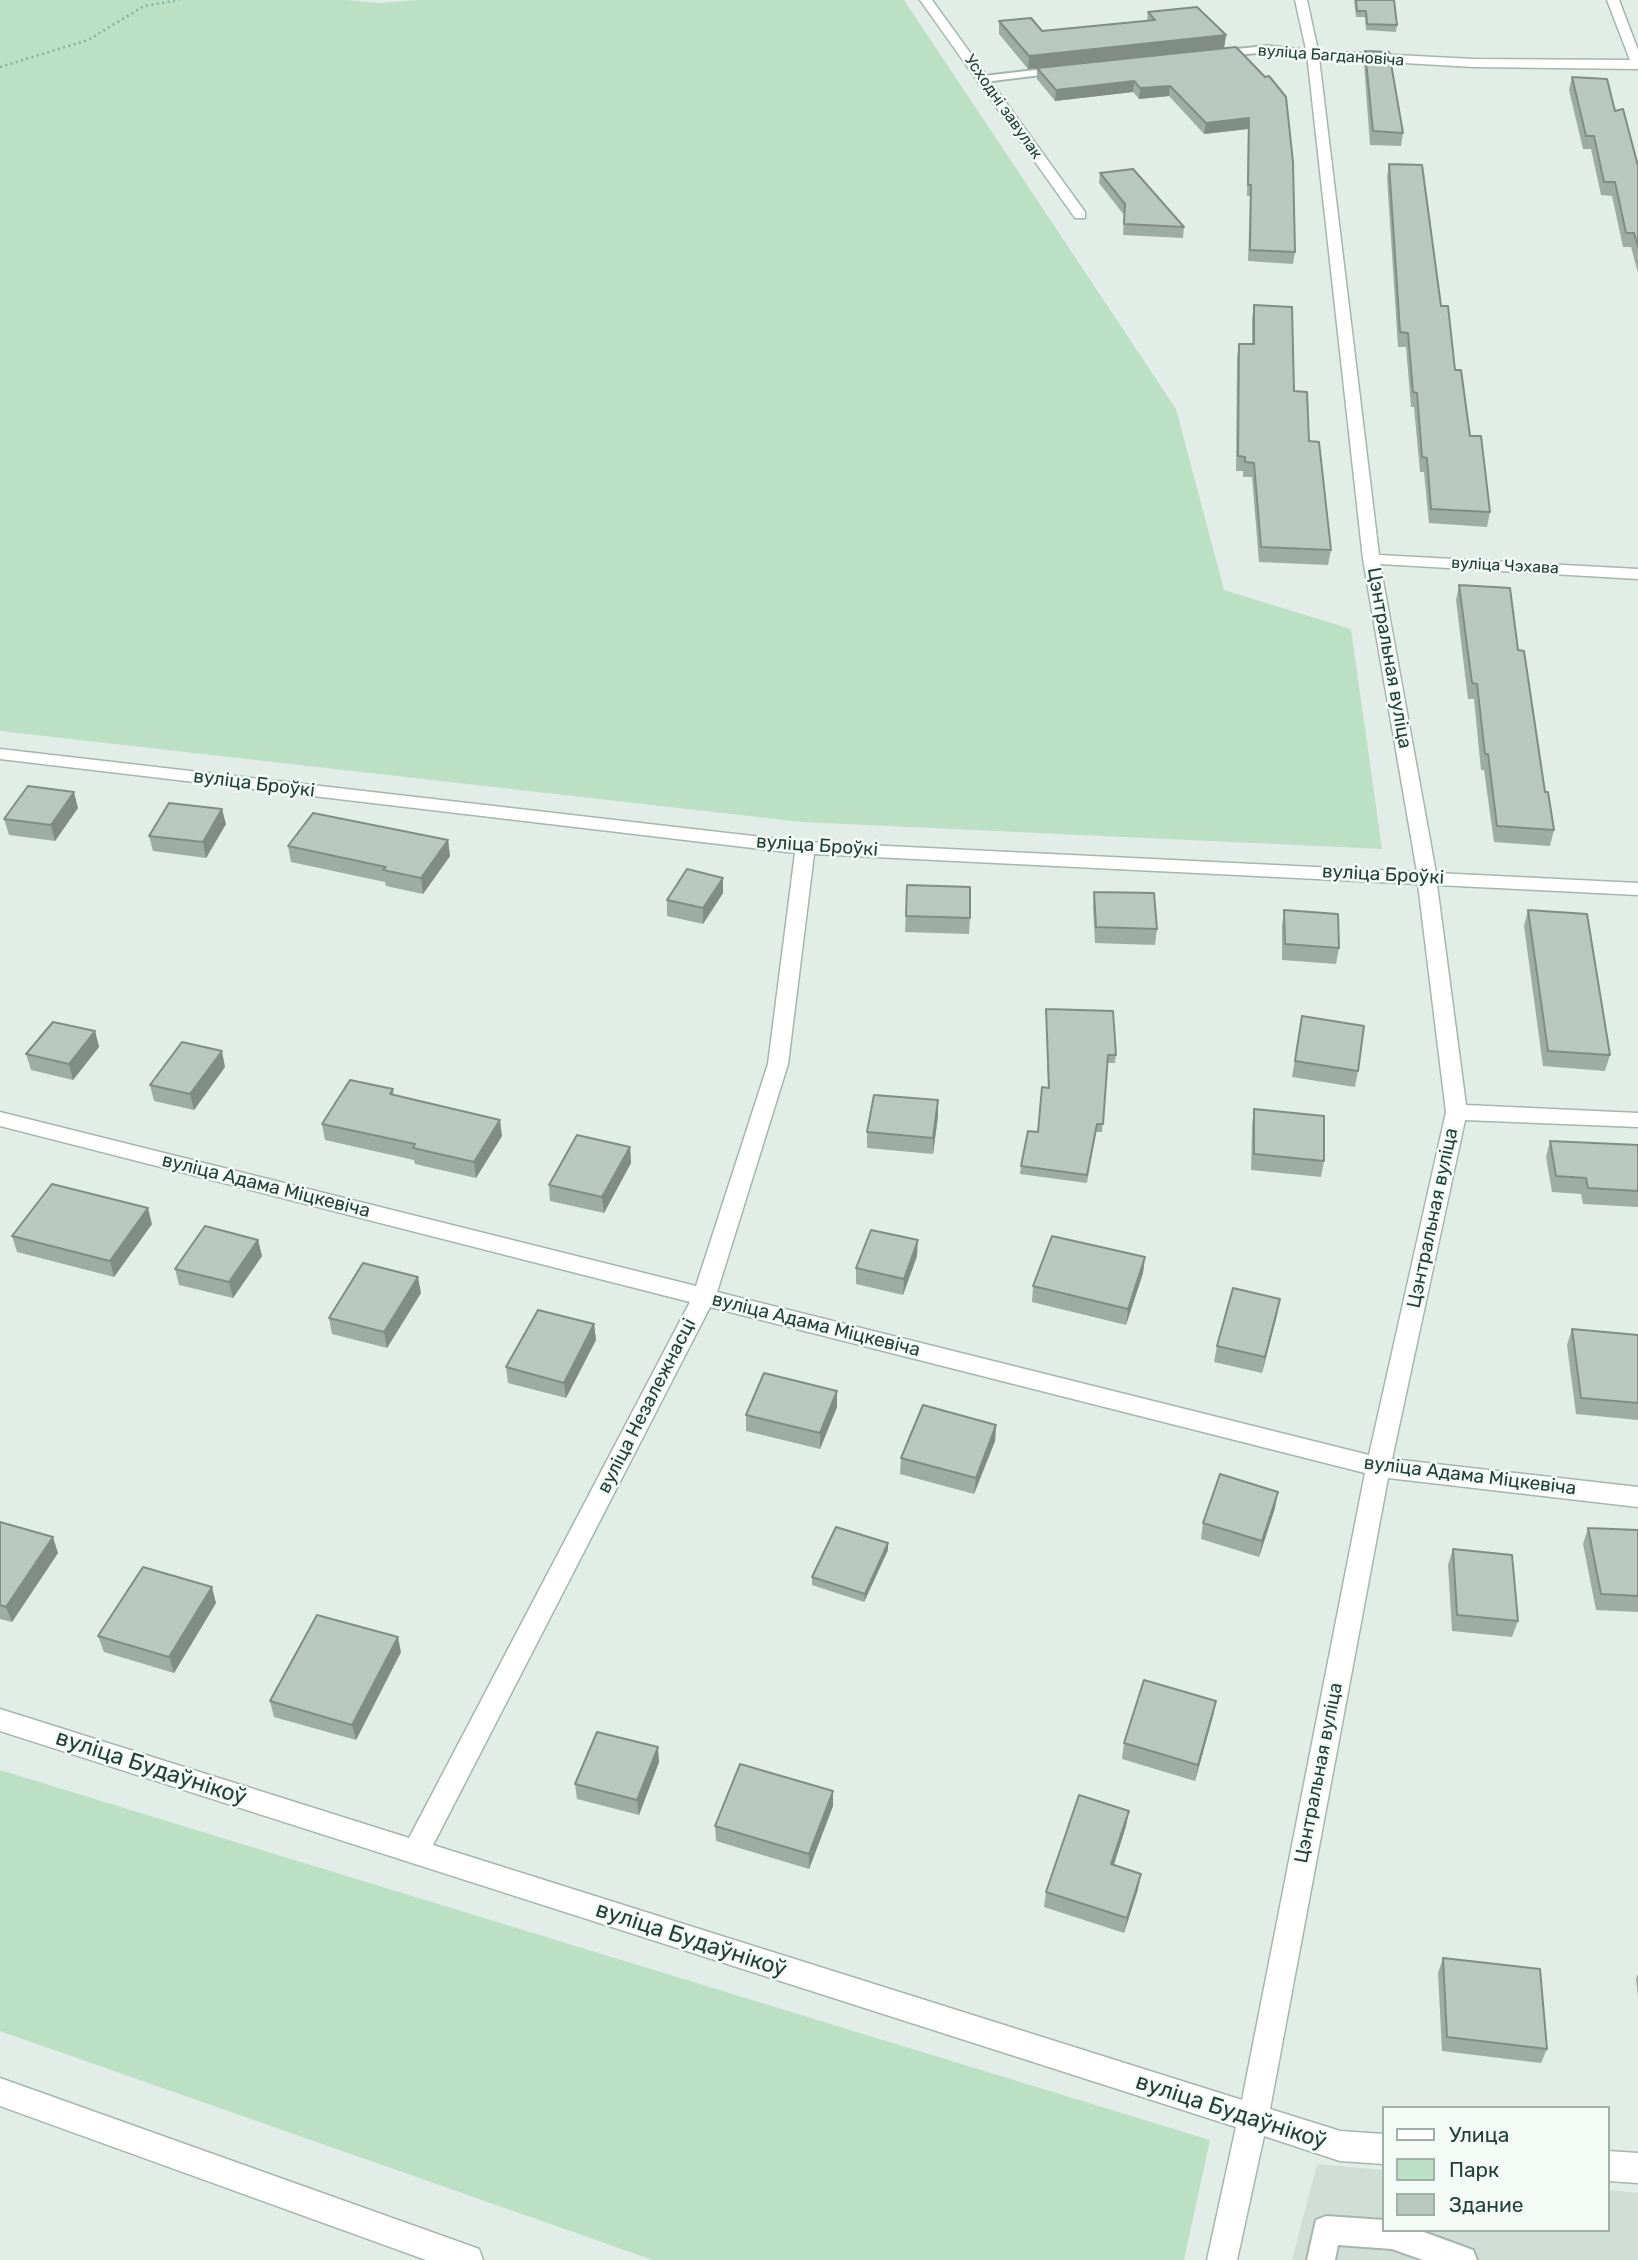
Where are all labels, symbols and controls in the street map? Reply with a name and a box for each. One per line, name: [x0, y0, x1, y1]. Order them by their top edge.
street label: вуліца Багдановіча: [1257, 41, 1405, 71]
street label: Усходні завулак: [960, 51, 1046, 163]
street label: вуліца Чэхава: [1451, 554, 1559, 578]
street label: Цэнтральная вуліца: [1362, 566, 1416, 750]
street label: вуліца Броўкі: [192, 765, 316, 803]
street label: вуліца Броўкі: [755, 830, 879, 862]
street label: вуліца Броўкі: [1321, 860, 1445, 890]
street label: Цэнтральная вуліца: [1403, 1126, 1463, 1310]
street label: вуліца Адама Міцкевіча: [160, 1149, 372, 1223]
street label: вуліца Адама Міцкевіча: [710, 1288, 922, 1362]
street label: вуліца Незалежнасці: [593, 1315, 701, 1497]
street label: вуліца Адама Міцкевіча: [1363, 1452, 1577, 1500]
street label: Цэнтральная вуліца: [1290, 1681, 1348, 1865]
street label: вуліца Будаўнікоў: [52, 1724, 250, 1812]
street label: вуліца Будаўнікоў: [592, 1896, 790, 1984]
street label: вуліца Будаўнікоў: [1132, 2068, 1330, 2156]
legend: [1382, 2106, 1610, 2232]
text: Улица: [1449, 2122, 1509, 2147]
text: Парк: [1449, 2157, 1499, 2182]
text: Здание: [1449, 2192, 1524, 2217]

